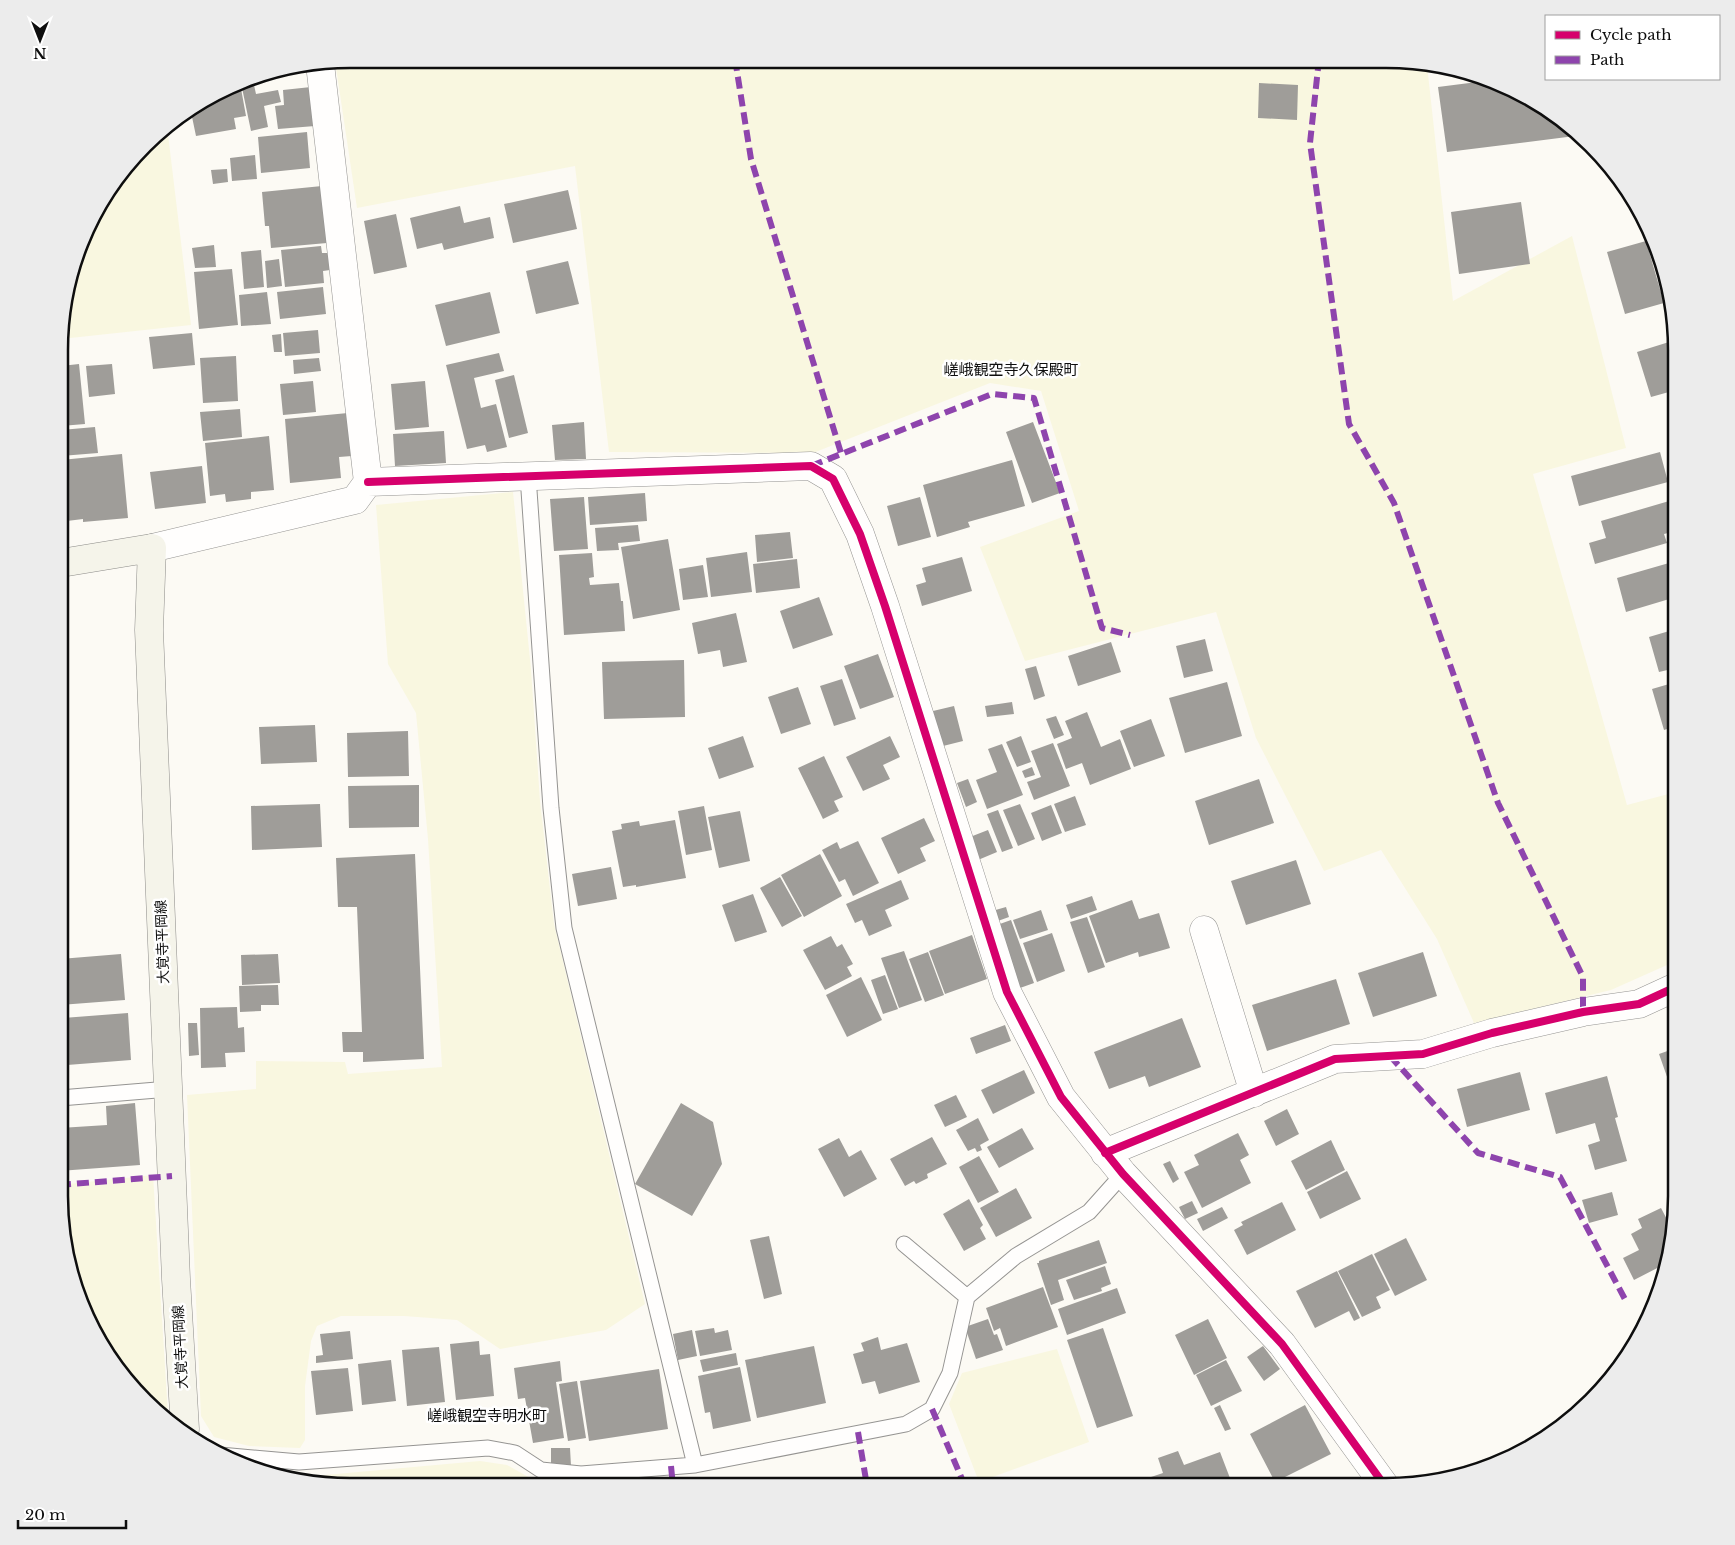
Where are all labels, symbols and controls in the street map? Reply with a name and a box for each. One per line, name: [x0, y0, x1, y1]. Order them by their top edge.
north arrow: [15, 15, 65, 65]
legend: [1545, 15, 1720, 80]
text: Cycle path: [1590, 25, 1672, 44]
text: N: [33, 44, 47, 62]
text: Path: [1590, 50, 1624, 69]
district label: 嵯峨観空寺久保殿町: [943, 360, 1079, 379]
street label: 大覚寺平岡線: [152, 900, 172, 984]
street label: 大覚寺平岡線: [169, 1305, 191, 1389]
district label: 嵯峨観空寺明水町: [427, 1406, 547, 1425]
scale bar: [18, 1498, 125, 1530]
text: 20 m: [25, 1505, 65, 1524]

